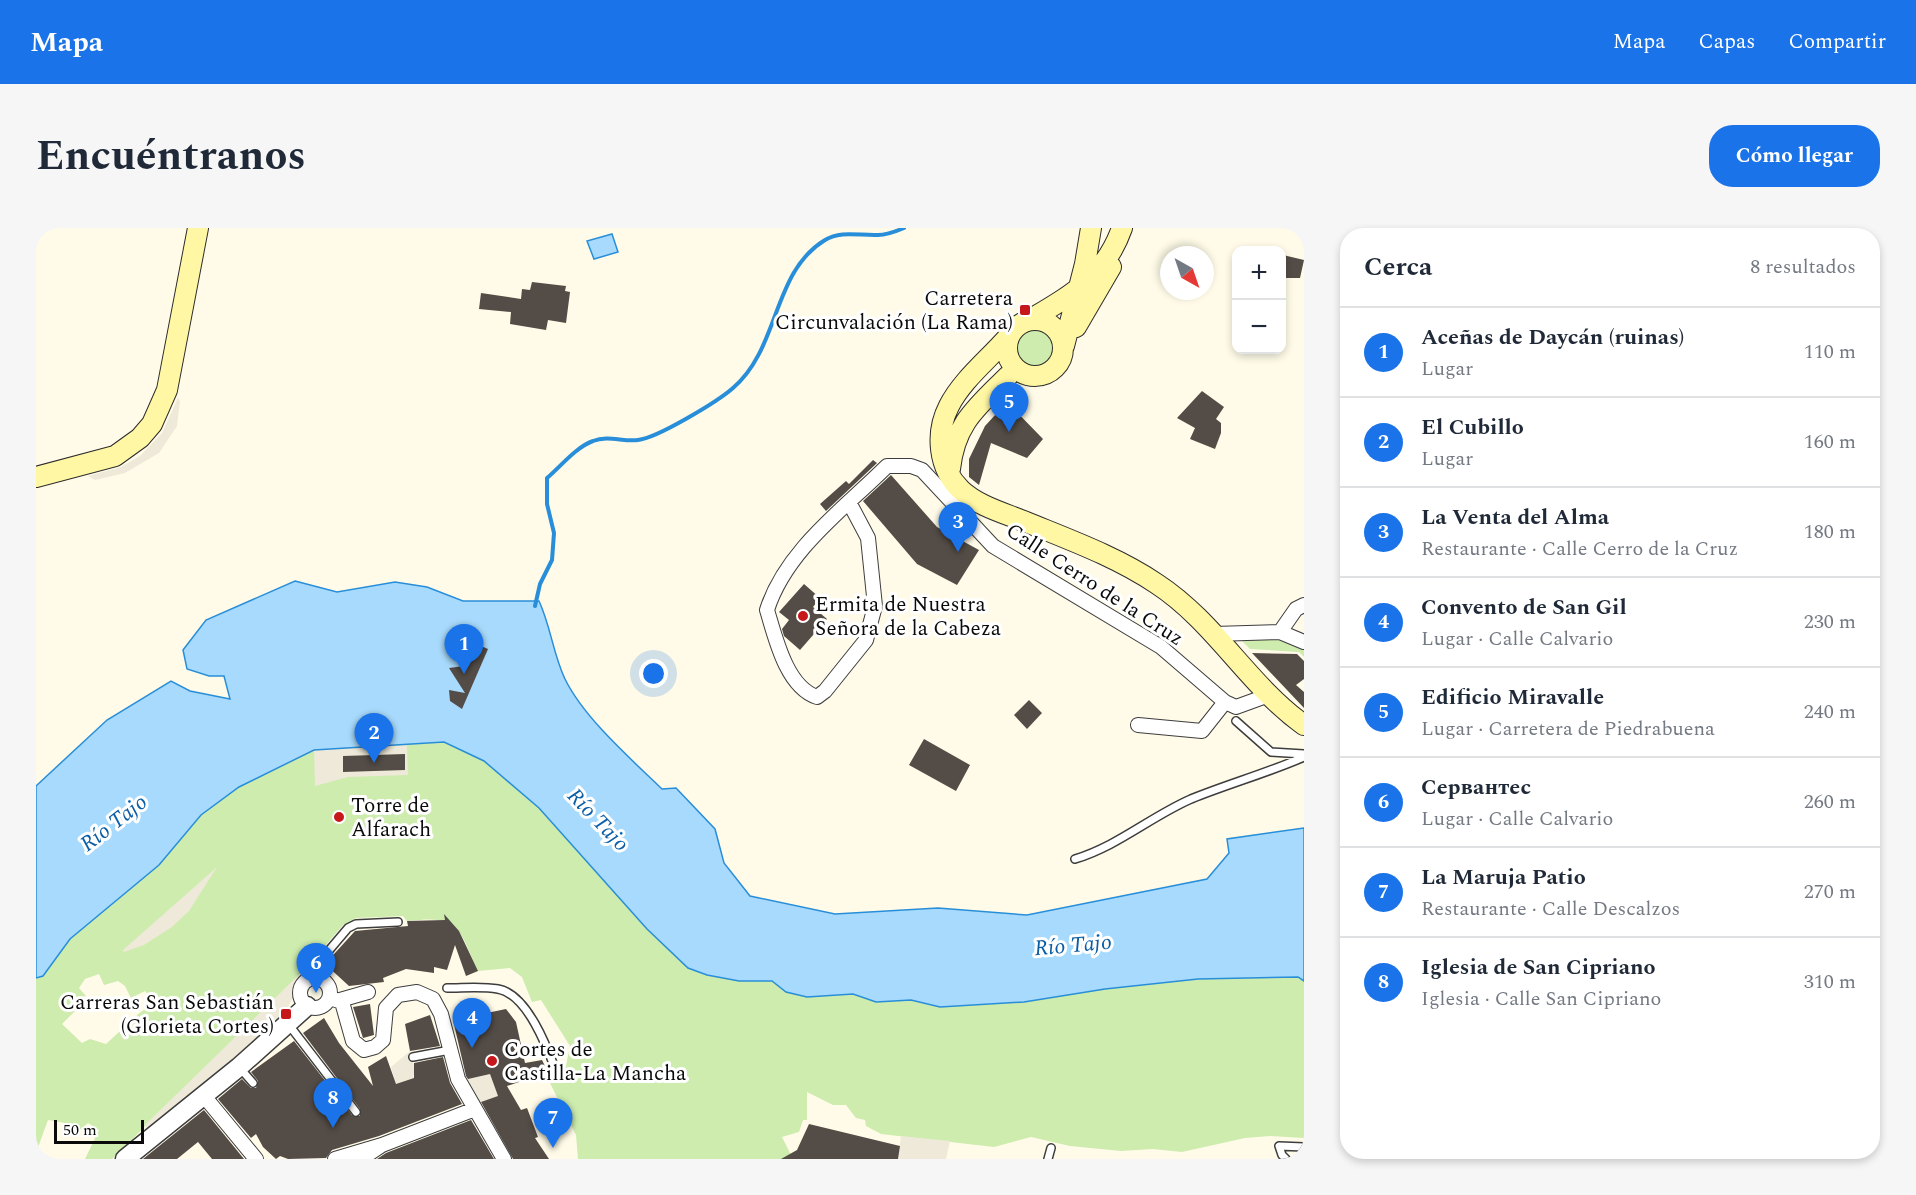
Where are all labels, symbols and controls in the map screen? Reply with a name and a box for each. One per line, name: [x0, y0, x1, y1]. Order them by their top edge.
text: Mapa: [30, 21, 103, 64]
text: Mapa: [1613, 26, 1666, 58]
text: Capas: [1699, 26, 1755, 58]
text: Compartir: [1788, 26, 1886, 58]
text: Encuéntranos: [36, 125, 306, 188]
button: Cómo llegar: [1709, 125, 1880, 187]
north arrow: [1160, 246, 1214, 300]
map controls: [1232, 246, 1286, 354]
button: +: [1232, 246, 1286, 300]
text: Cerca: [1364, 247, 1432, 287]
text: 8 resultados: [1750, 252, 1856, 282]
place label: Carretera Circunvalación (La Rama): [775, 283, 1014, 339]
button: −: [1232, 300, 1286, 354]
marker: Carretera Circunvalación (La Rama): [1018, 303, 1032, 317]
text: Aceñas de Daycán (ruinas): [1421, 321, 1684, 354]
text: 1: [1378, 337, 1389, 367]
text: 110 m: [1804, 337, 1856, 367]
text: Lugar: [1421, 354, 1473, 384]
pin: 5: [990, 382, 1028, 432]
text: El Cubillo: [1421, 411, 1524, 444]
text: 2: [1378, 427, 1389, 457]
text: 160 m: [1804, 427, 1856, 457]
text: Lugar: [1421, 444, 1473, 474]
text: La Venta del Alma: [1421, 501, 1609, 534]
pin: 3: [938, 502, 978, 552]
street label: Calle Cerro de la Cruz: [999, 515, 1190, 654]
text: 3: [1378, 517, 1389, 547]
text: 180 m: [1804, 517, 1856, 547]
text: Restaurante · Calle Cerro de la Cruz: [1421, 534, 1738, 564]
place label: Ermita de Nuestra Señora de la Cabeza: [815, 589, 1002, 645]
text: Convento de San Gil: [1421, 591, 1627, 624]
text: 4: [1378, 607, 1389, 637]
text: 230 m: [1804, 607, 1856, 637]
marker: Ermita de Nuestra Señora de la Cabeza: [796, 609, 810, 623]
pin: 1: [444, 624, 484, 674]
text: Lugar · Calle Calvario: [1421, 624, 1613, 654]
your location: [639, 659, 668, 688]
text: Edificio Miravalle: [1421, 681, 1604, 714]
text: 5: [1378, 697, 1389, 727]
text: 240 m: [1804, 697, 1856, 727]
pin: 2: [354, 714, 394, 763]
text: Lugar · Carretera de Piedrabuena: [1421, 714, 1715, 744]
text: Сервантес: [1421, 771, 1531, 804]
water label: Río Tajo: [559, 781, 637, 860]
water label: Río Tajo: [73, 786, 155, 860]
text: 6: [1378, 787, 1389, 817]
text: 260 m: [1804, 787, 1856, 817]
place label: Torre de Alfarach: [351, 790, 431, 846]
text: Lugar · Calle Calvario: [1421, 804, 1613, 834]
marker: Torre de Alfarach: [332, 810, 346, 824]
text: La Maruja Patio: [1421, 861, 1586, 894]
text: 7: [1378, 877, 1389, 907]
text: 270 m: [1804, 877, 1856, 907]
text: Restaurante · Calle Descalzos: [1421, 894, 1680, 924]
water label: Río Tajo: [1033, 926, 1113, 965]
pin: 6: [296, 944, 336, 993]
text: Iglesia de San Cipriano: [1421, 951, 1656, 984]
text: 8: [1378, 967, 1389, 997]
text: 310 m: [1804, 967, 1856, 997]
text: Iglesia · Calle San Cipriano: [1421, 984, 1661, 1014]
place label: Carreras San Sebastián (Glorieta Cortes): [60, 987, 274, 1043]
pin: 4: [452, 998, 492, 1048]
marker: Carreras San Sebastián (Glorieta Cortes): [279, 1007, 293, 1021]
place label: Cortes de Castilla-La Mancha: [504, 1034, 687, 1090]
marker: Cortes de Castilla-La Mancha: [485, 1054, 499, 1068]
pin: 8: [314, 1078, 352, 1128]
pin: 7: [534, 1098, 572, 1148]
scale bar: [54, 1117, 144, 1144]
text: 50 m: [63, 1118, 97, 1142]

